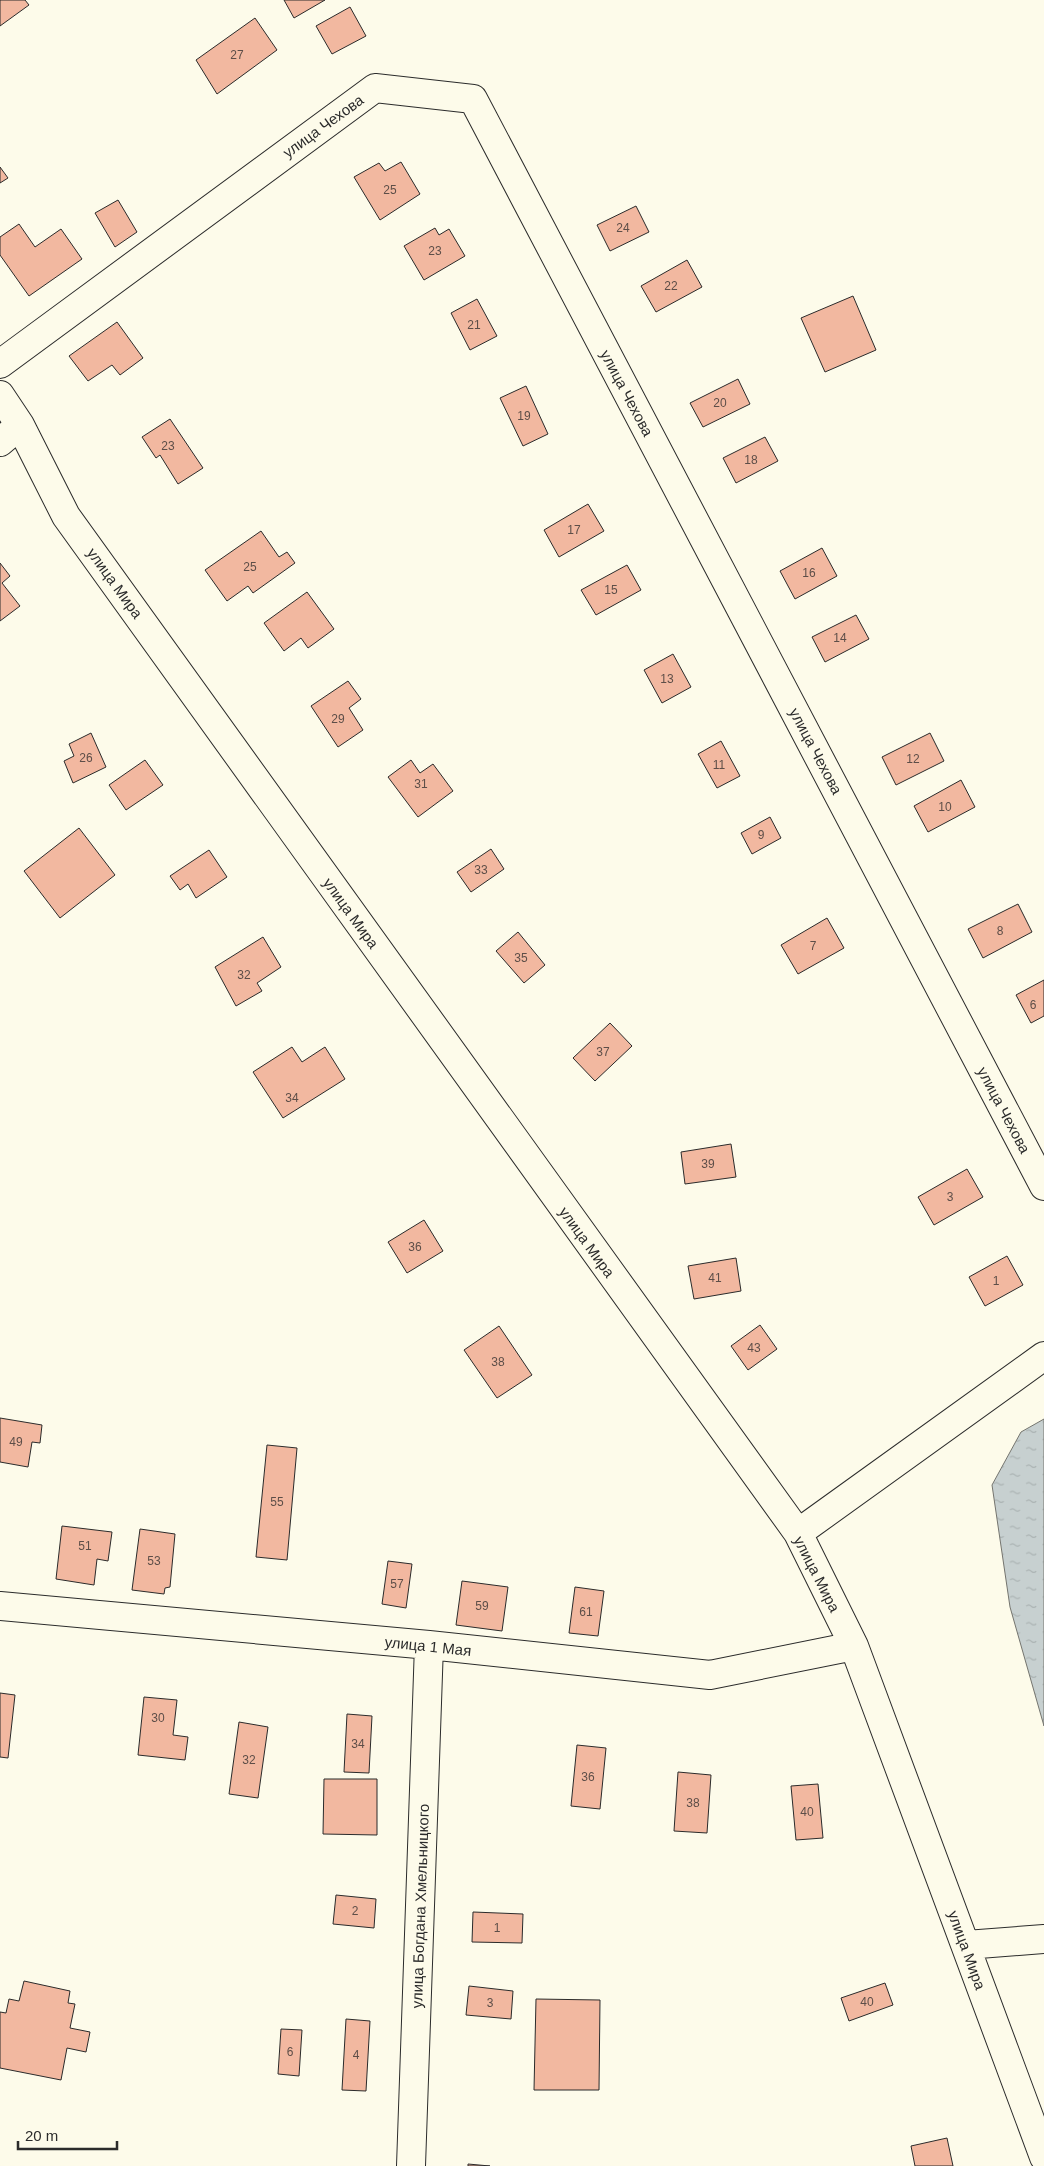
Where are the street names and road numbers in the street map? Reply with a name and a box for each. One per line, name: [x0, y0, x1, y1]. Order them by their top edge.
street label: улица Чехова: [279, 91, 367, 161]
street label: улица Чехова: [597, 347, 657, 440]
street label: улица Мира: [84, 544, 147, 622]
street label: улица Чехова: [786, 705, 846, 798]
street label: улица Мира: [320, 874, 383, 952]
street label: улица Чехова: [974, 1064, 1034, 1157]
street label: улица Мира: [556, 1203, 619, 1281]
street label: улица Мира: [791, 1533, 844, 1615]
street label: улица 1 Мая: [384, 1633, 472, 1659]
street label: улица Богдана Хмельницкого: [408, 1803, 432, 2009]
street label: улица Мира: [945, 1908, 989, 1993]

